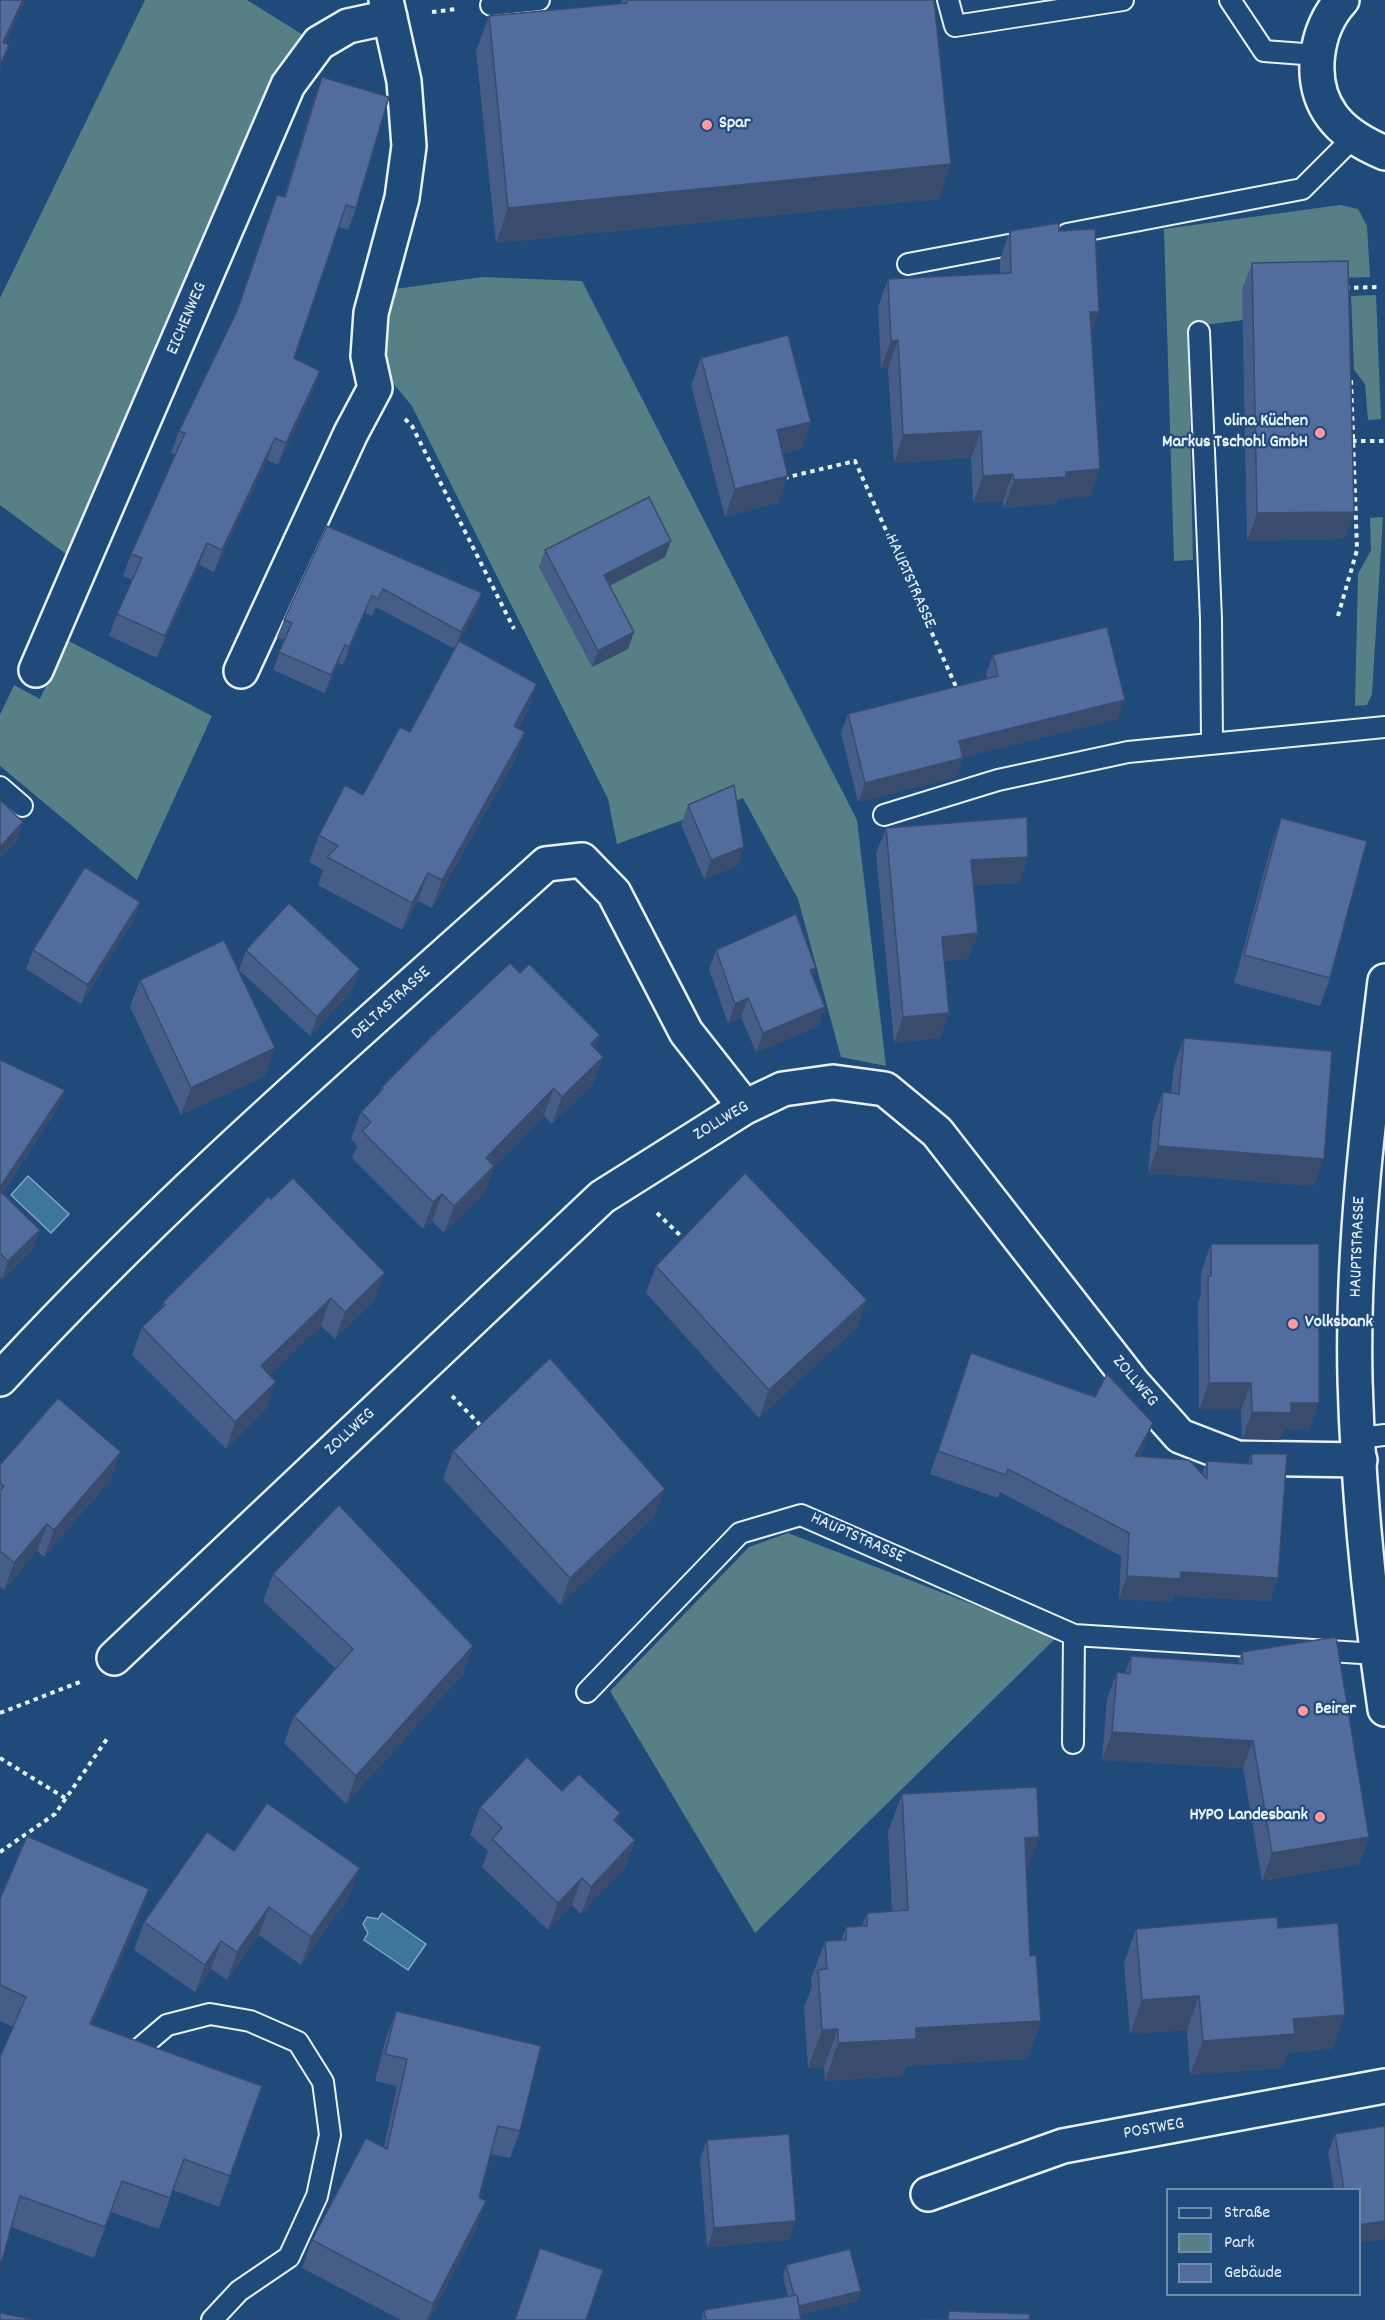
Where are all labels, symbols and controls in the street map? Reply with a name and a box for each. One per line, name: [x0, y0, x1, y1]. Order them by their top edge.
place label: Spar: [719, 114, 750, 136]
marker: Spar: [700, 118, 714, 132]
street label: EICHENWEG: [163, 280, 213, 358]
place label: olina Küchen Markus Tschohl GmbH: [1162, 412, 1308, 454]
marker: olina Küchen Markus Tschohl GmbH: [1313, 426, 1327, 440]
street label: HAUPTSTRASSE: [879, 532, 939, 632]
street label: DELTASTRASSE: [348, 963, 436, 1045]
street label: ZOLLWEG: [690, 1097, 754, 1147]
street label: HAUPTSTRASSE: [1346, 1196, 1372, 1298]
place label: Volksbank: [1305, 1313, 1373, 1335]
marker: Volksbank: [1286, 1317, 1300, 1331]
street label: ZOLLWEG: [1106, 1352, 1162, 1412]
street label: ZOLLWEG: [321, 1404, 381, 1462]
street label: HAUPTSTRASSE: [807, 1509, 907, 1569]
place label: Beirer: [1315, 1700, 1356, 1722]
marker: Beirer: [1296, 1704, 1310, 1718]
place label: HYPO Landesbank: [1190, 1806, 1308, 1828]
marker: HYPO Landesbank: [1313, 1810, 1327, 1824]
street label: POSTWEG: [1122, 2114, 1186, 2146]
legend: [1166, 2188, 1361, 2296]
text: Straße: [1224, 2201, 1270, 2226]
text: Park: [1224, 2231, 1255, 2256]
text: Gebäude: [1224, 2261, 1282, 2286]

